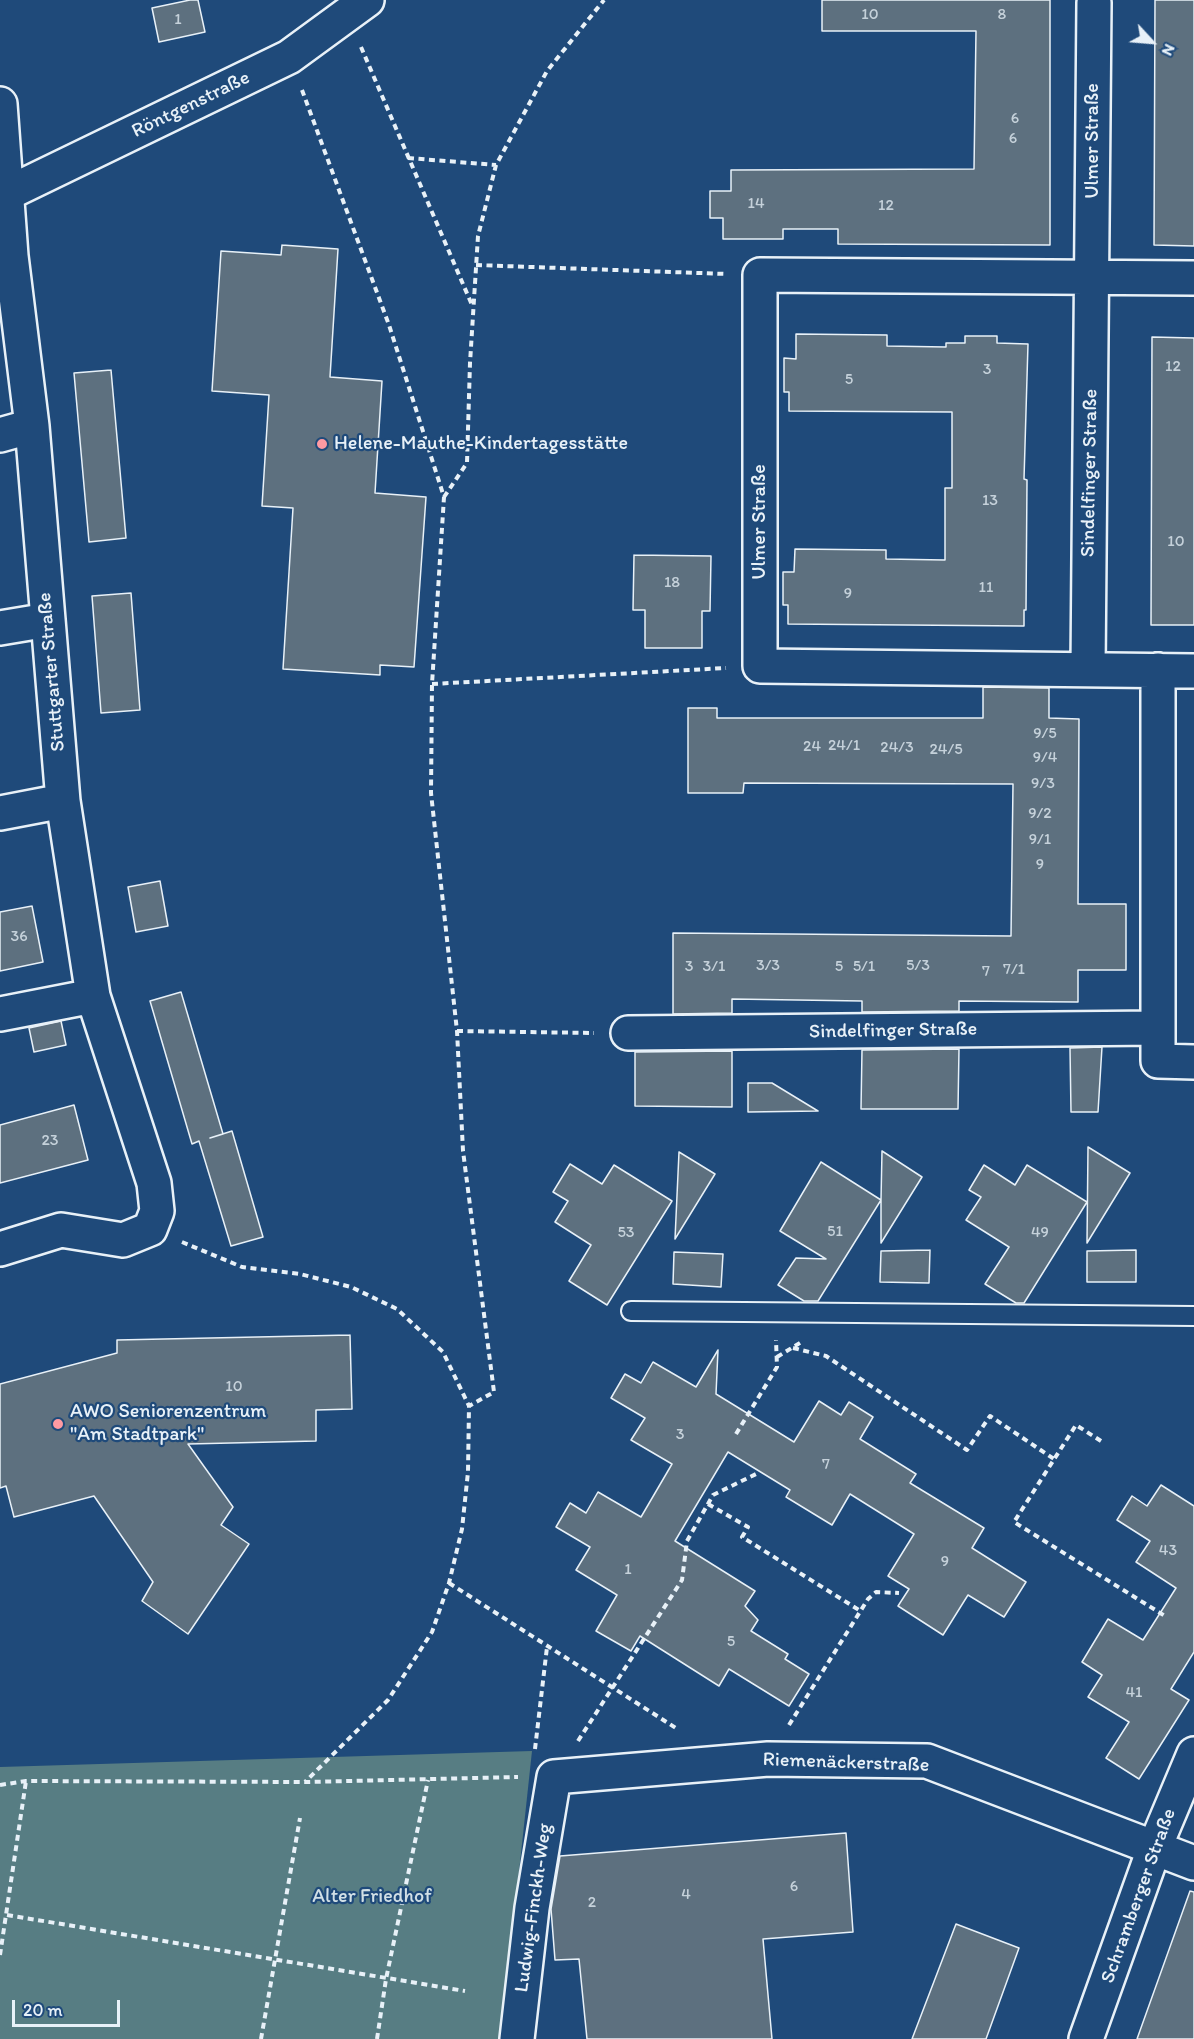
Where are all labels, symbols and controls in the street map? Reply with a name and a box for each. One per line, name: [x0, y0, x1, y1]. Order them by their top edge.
house number: 10: [861, 5, 879, 25]
house number: 8: [998, 5, 1006, 25]
house number: 1: [174, 10, 182, 30]
north arrow: [1122, 12, 1182, 72]
text: N: [1158, 41, 1180, 59]
street label: Röntgenstraße: [128, 66, 254, 144]
street label: Ulmer Straße: [1081, 83, 1105, 199]
house number: 6: [1011, 109, 1019, 129]
house number: 6: [1009, 129, 1017, 149]
house number: 14: [747, 194, 765, 214]
house number: 12: [878, 196, 894, 216]
house number: 12: [1165, 357, 1181, 377]
house number: 3: [983, 360, 991, 380]
house number: 5: [845, 370, 853, 390]
street label: Sindelfinger Straße: [1077, 389, 1103, 557]
place label: Helene-Mauthe-Kindertagesstätte: [334, 432, 628, 456]
marker: Helene-Mauthe-Kindertagesstätte: [315, 437, 329, 451]
street label: Ulmer Straße: [748, 464, 772, 580]
house number: 13: [982, 491, 998, 511]
house number: 10: [1167, 532, 1185, 552]
house number: 18: [664, 573, 680, 593]
house number: 11: [979, 578, 993, 598]
house number: 9: [844, 584, 852, 604]
street label: Stuttgarter Straße: [33, 591, 71, 753]
house number: 9/5: [1033, 724, 1057, 744]
house number: 24/1: [828, 736, 860, 756]
house number: 24: [803, 737, 821, 757]
house number: 24/3: [880, 738, 914, 758]
house number: 24/5: [929, 740, 963, 760]
house number: 9/4: [1033, 748, 1057, 768]
house number: 9/3: [1031, 774, 1055, 794]
house number: 9/2: [1028, 804, 1052, 824]
house number: 9/1: [1029, 830, 1051, 850]
house number: 9: [1036, 855, 1044, 875]
house number: 36: [10, 927, 28, 947]
house number: 3/3: [756, 956, 780, 976]
house number: 5/3: [906, 956, 930, 976]
house number: 3: [685, 957, 693, 977]
house number: 3/1: [703, 957, 725, 977]
house number: 5: [835, 957, 843, 977]
house number: 5/1: [853, 957, 875, 977]
house number: 7/1: [1003, 960, 1025, 980]
house number: 7: [982, 962, 990, 982]
street label: Sindelfinger Straße: [809, 1018, 977, 1044]
house number: 23: [41, 1131, 59, 1151]
house number: 51: [827, 1222, 843, 1242]
house number: 53: [617, 1223, 635, 1243]
house number: 49: [1031, 1223, 1049, 1243]
house number: 10: [225, 1377, 243, 1397]
place label: AWO Seniorenzentrum "Am Stadtpark": [70, 1400, 266, 1447]
marker: AWO Seniorenzentrum "Am Stadtpark": [51, 1417, 65, 1431]
house number: 3: [676, 1425, 684, 1445]
house number: 7: [822, 1455, 830, 1475]
house number: 43: [1159, 1541, 1177, 1561]
house number: 9: [941, 1552, 949, 1572]
house number: 1: [624, 1560, 632, 1580]
house number: 5: [727, 1632, 735, 1652]
house number: 41: [1125, 1683, 1143, 1703]
street label: Riemenäckerstraße: [762, 1748, 930, 1778]
street label: Schramberger Straße: [1096, 1805, 1182, 1987]
street label: Ludwig-Finckh-Weg: [510, 1822, 558, 1994]
house number: 6: [790, 1877, 798, 1897]
park label: Alter Friedhof: [312, 1885, 432, 1909]
house number: 4: [681, 1885, 691, 1905]
house number: 2: [588, 1893, 596, 1913]
scale bar: [15, 1988, 123, 2026]
text: 20 m: [23, 1999, 63, 2021]

